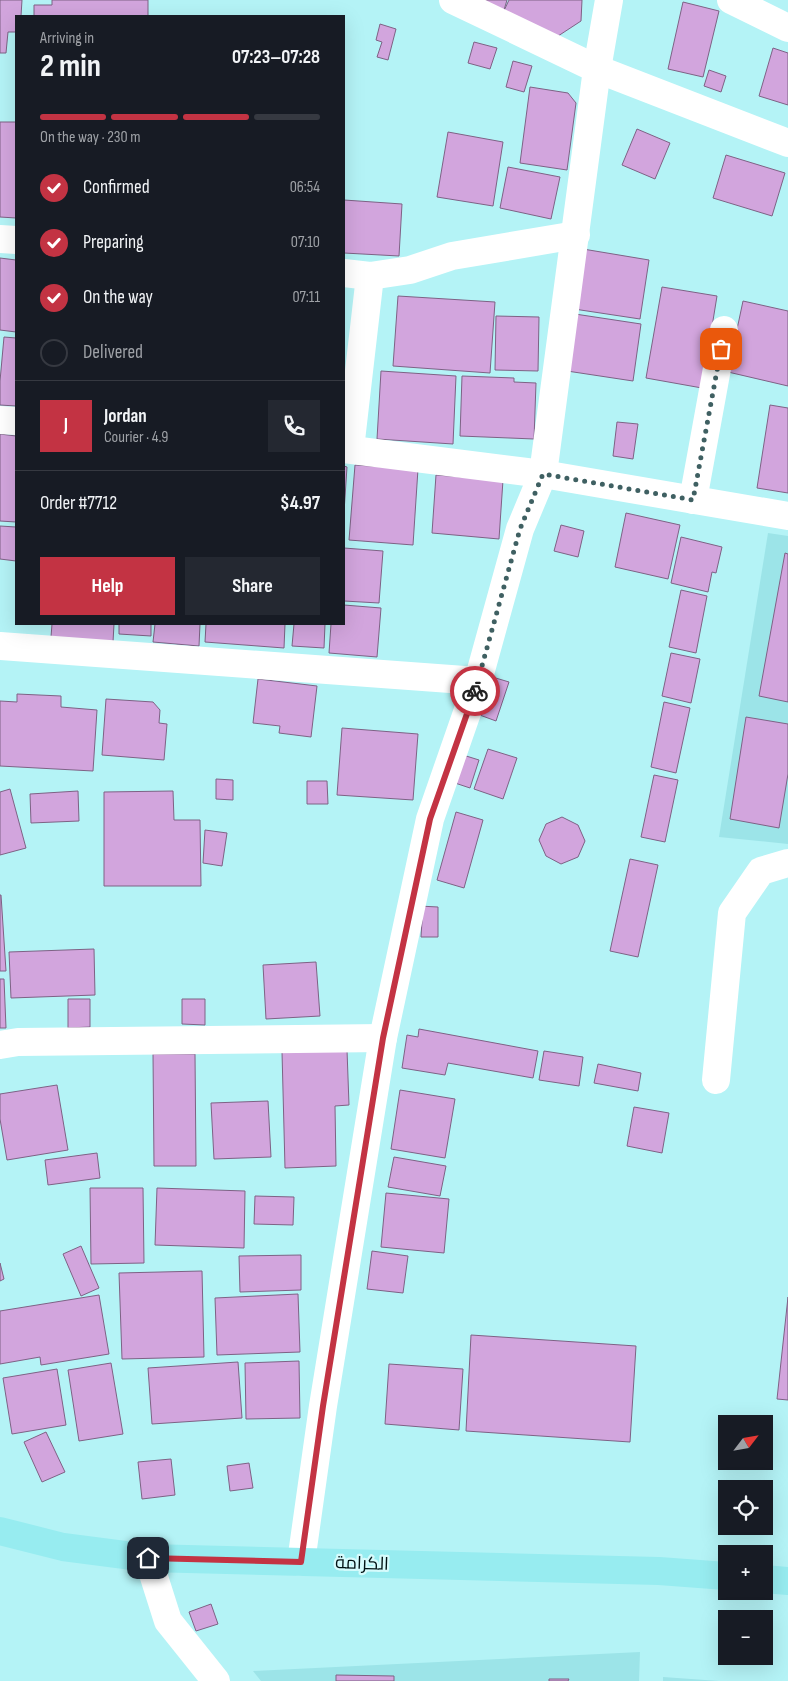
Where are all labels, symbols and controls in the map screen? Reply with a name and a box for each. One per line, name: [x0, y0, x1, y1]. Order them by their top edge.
text: Arriving in: [40, 29, 94, 48]
text: 07:23–07:28: [232, 46, 320, 69]
text: 2 min: [40, 47, 101, 86]
text: On the way · 230 m: [40, 128, 140, 147]
icon: check: [40, 174, 68, 202]
text: Confirmed: [83, 176, 150, 199]
text: 06:54: [290, 178, 320, 197]
icon: check: [40, 229, 68, 257]
text: Preparing: [83, 231, 144, 254]
text: 07:10: [291, 233, 320, 252]
icon: check: [40, 284, 68, 312]
text: On the way: [83, 286, 153, 309]
text: 07:11: [292, 288, 320, 307]
pin: [700, 328, 742, 370]
icon: bag: [707, 335, 735, 363]
text: Delivered: [83, 341, 143, 364]
button: phone: [268, 400, 320, 452]
text: Jordan: [104, 405, 147, 428]
text: J: [64, 414, 68, 437]
text: Courier · 4.9: [104, 428, 168, 447]
text: Order #7712: [40, 492, 117, 515]
text: $4.97: [280, 492, 320, 515]
button: Help: [40, 557, 175, 615]
button: Share: [185, 557, 320, 615]
courier: [450, 666, 500, 716]
icon: bike: [461, 677, 489, 705]
north arrow: [718, 1415, 772, 1470]
map controls: [718, 1415, 773, 1665]
button: locate: [718, 1480, 773, 1535]
pin: [127, 1537, 169, 1579]
icon: home: [134, 1544, 162, 1572]
button: +: [718, 1545, 773, 1600]
street label: الكرامة: [335, 1552, 389, 1575]
button: −: [718, 1610, 773, 1665]

